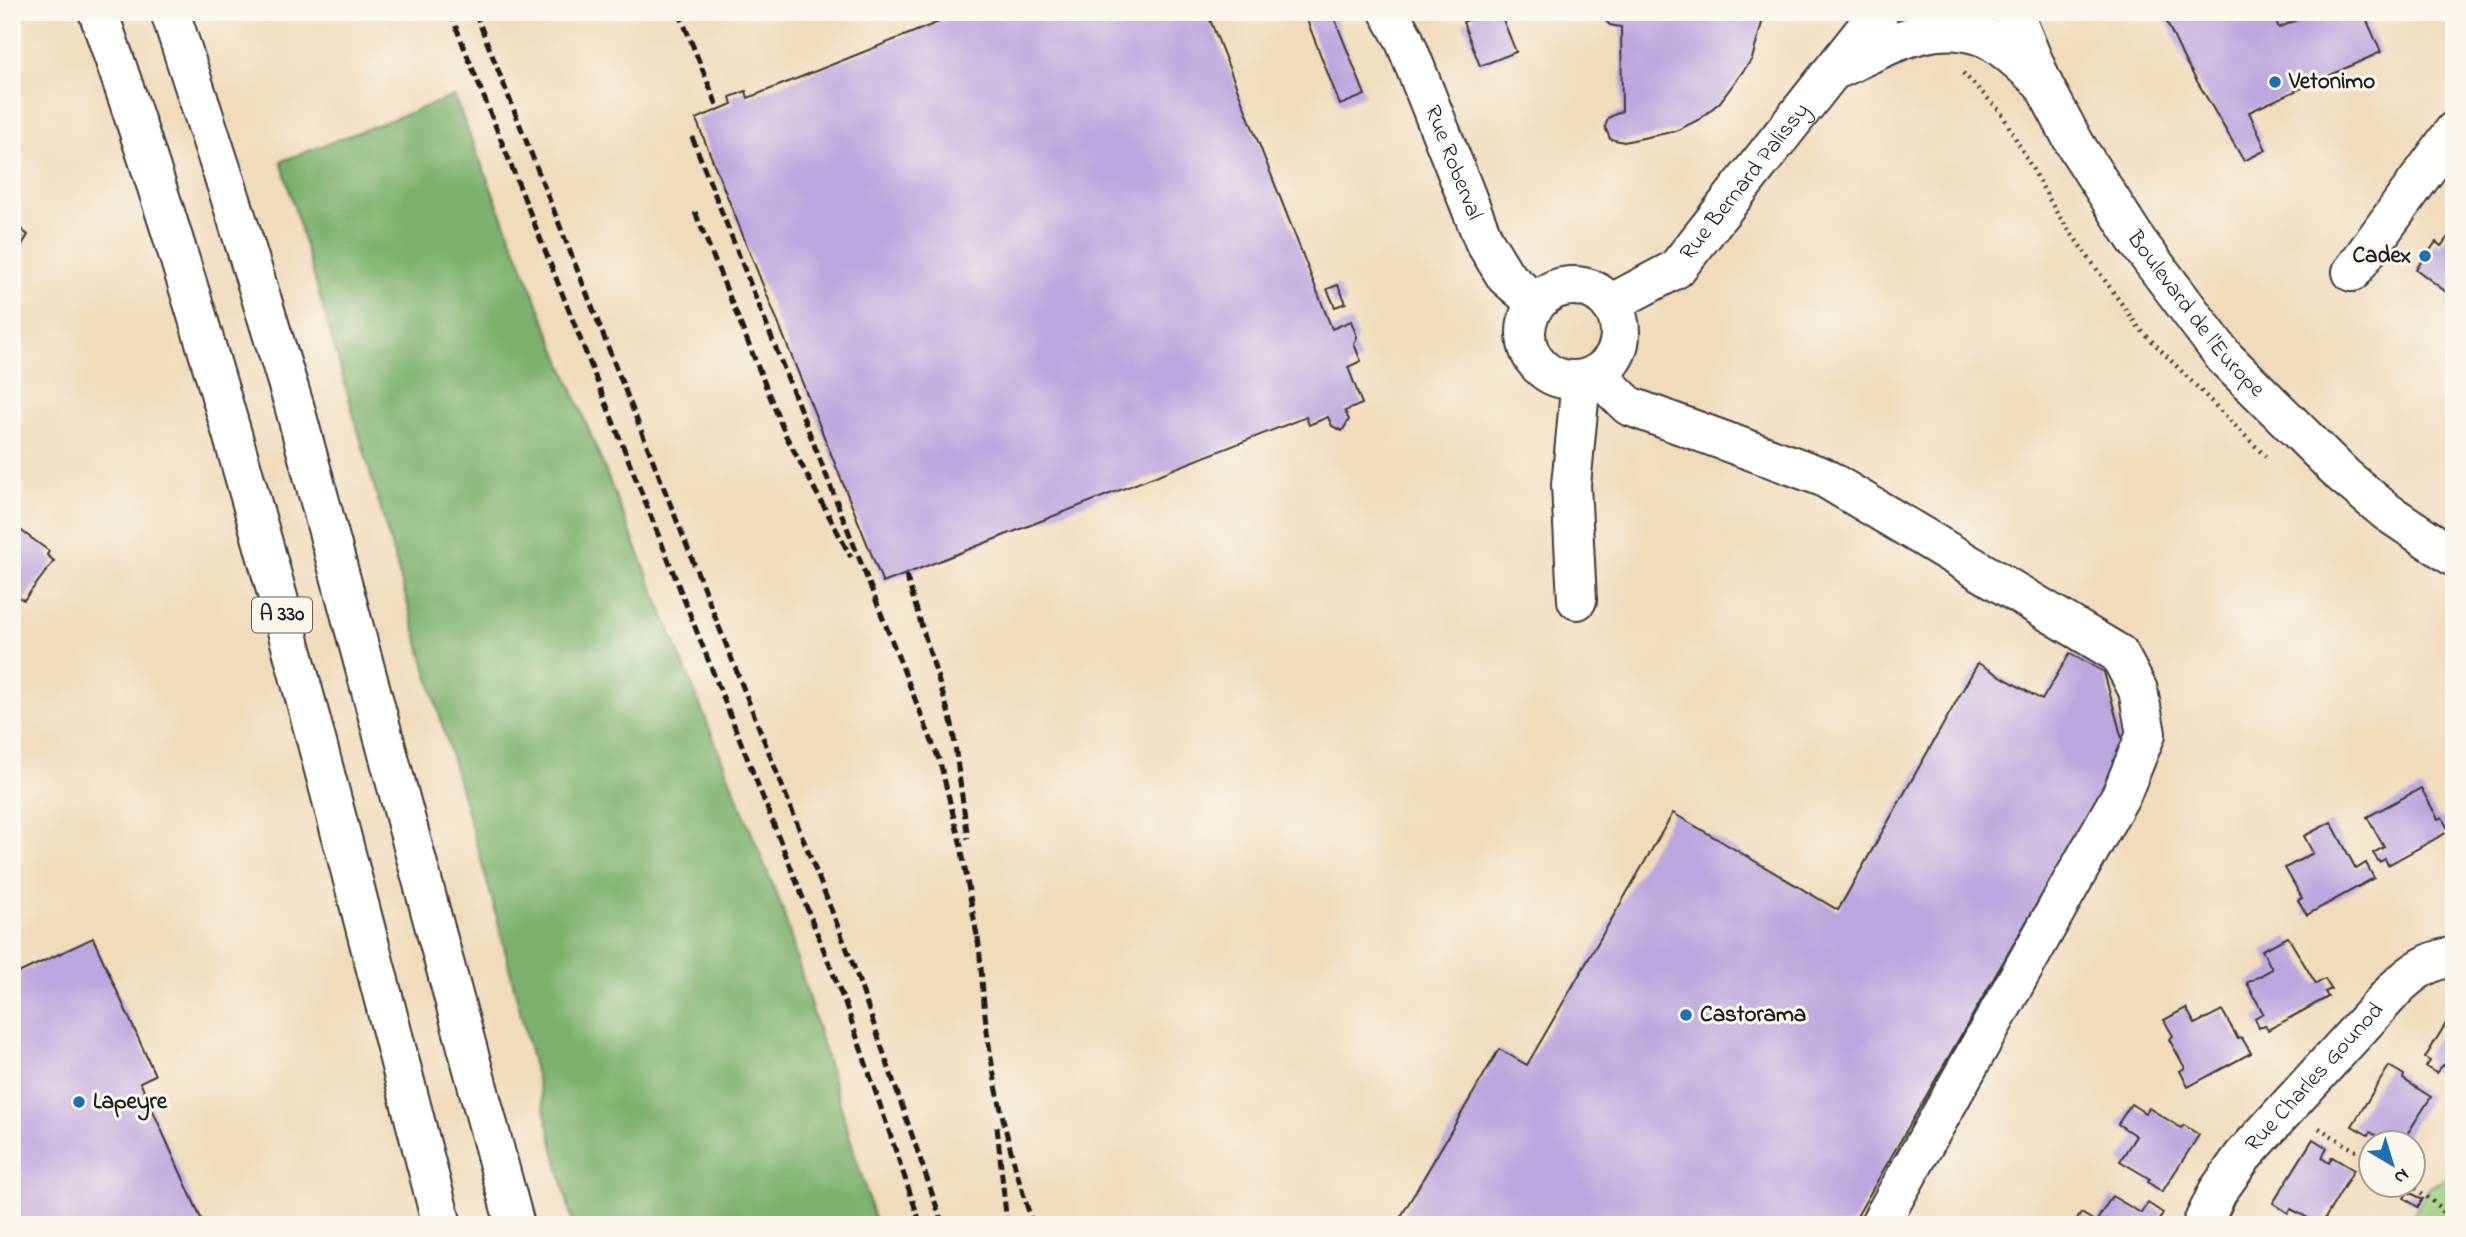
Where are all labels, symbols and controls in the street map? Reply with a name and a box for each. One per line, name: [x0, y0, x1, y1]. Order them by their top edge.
place label: Vetonimo: [2288, 66, 2375, 99]
marker: Vetonimo: [2267, 74, 2283, 90]
street label: Rue Bernard Palissy: [1672, 96, 1819, 268]
street label: Rue Roberval: [1415, 101, 1491, 225]
street label: Boulevard de l'Europe: [2118, 224, 2273, 406]
place label: Cadex: [2352, 240, 2411, 273]
marker: Cadex: [2417, 248, 2433, 264]
road number: A 330: [252, 598, 312, 632]
street label: Rue Charles Gounod: [2238, 995, 2392, 1160]
place label: Castorama: [1700, 999, 1806, 1032]
marker: Castorama: [1678, 1007, 1694, 1023]
place label: Lapeyre: [93, 1086, 168, 1121]
marker: Lapeyre: [71, 1094, 87, 1110]
north arrow: [2358, 1128, 2428, 1198]
text: N: [2387, 1161, 2414, 1190]

